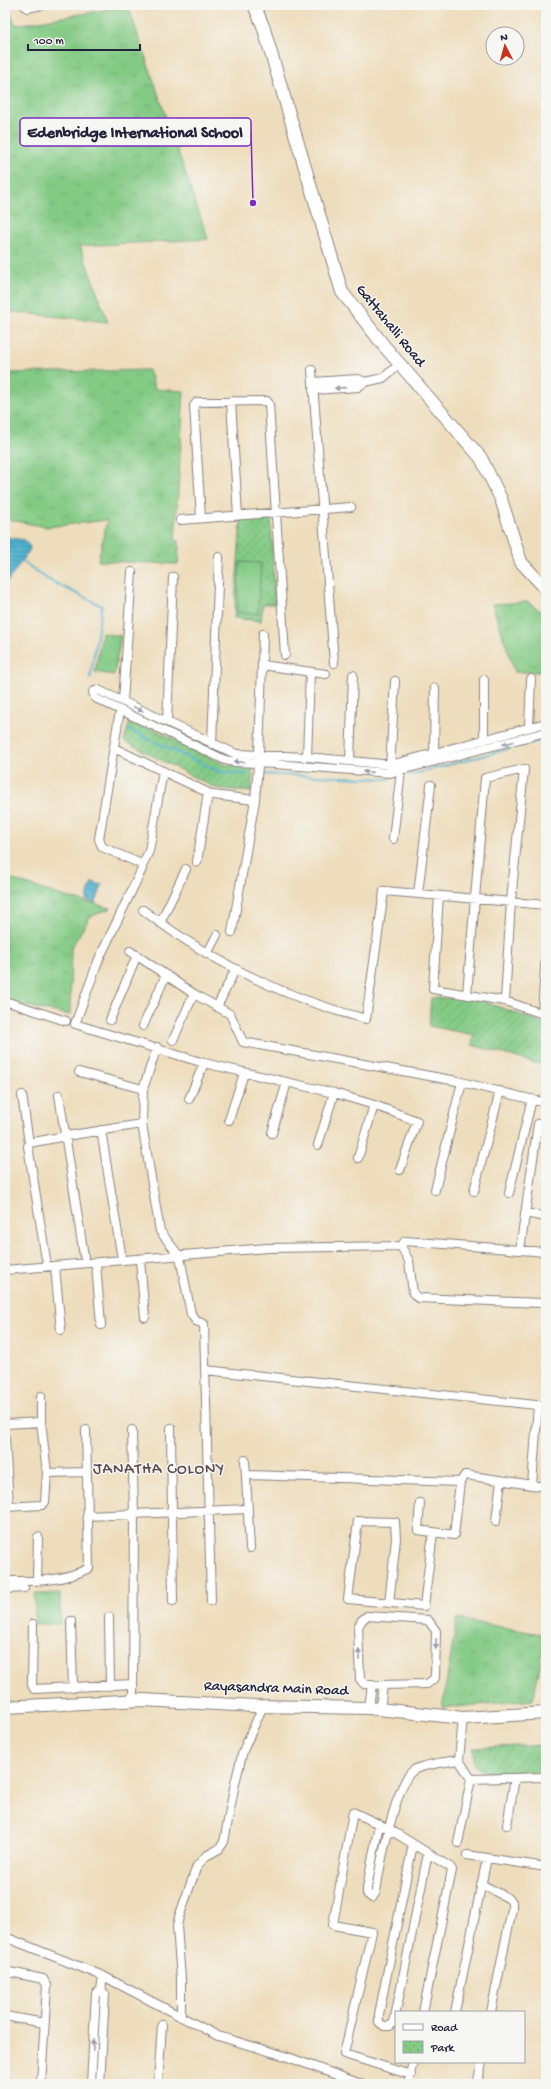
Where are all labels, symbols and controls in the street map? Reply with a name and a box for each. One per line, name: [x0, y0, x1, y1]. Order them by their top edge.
scale bar: [28, 26, 140, 52]
north arrow: [485, 26, 525, 66]
text: N: [500, 32, 508, 44]
text: 100 m: [33, 35, 64, 49]
callout: Edenbridge International School: [20, 118, 251, 146]
text: Edenbridge International School: [27, 125, 243, 144]
street label: Gattahalli Road: [351, 281, 430, 372]
one-way arrow: [334, 385, 346, 392]
one-way arrow: [133, 706, 144, 712]
one-way arrow: [502, 740, 515, 746]
one-way arrow: [233, 759, 245, 765]
one-way arrow: [362, 768, 374, 775]
district label: JANATHA COLONY: [93, 1461, 225, 1480]
one-way arrow: [433, 1638, 439, 1651]
one-way arrow: [356, 1648, 362, 1661]
street label: Rayasandra Main Road: [204, 1677, 350, 1701]
legend: [395, 2011, 525, 2063]
text: Road: [431, 2022, 458, 2036]
one-way arrow: [90, 2039, 97, 2051]
text: Park: [430, 2042, 456, 2056]

